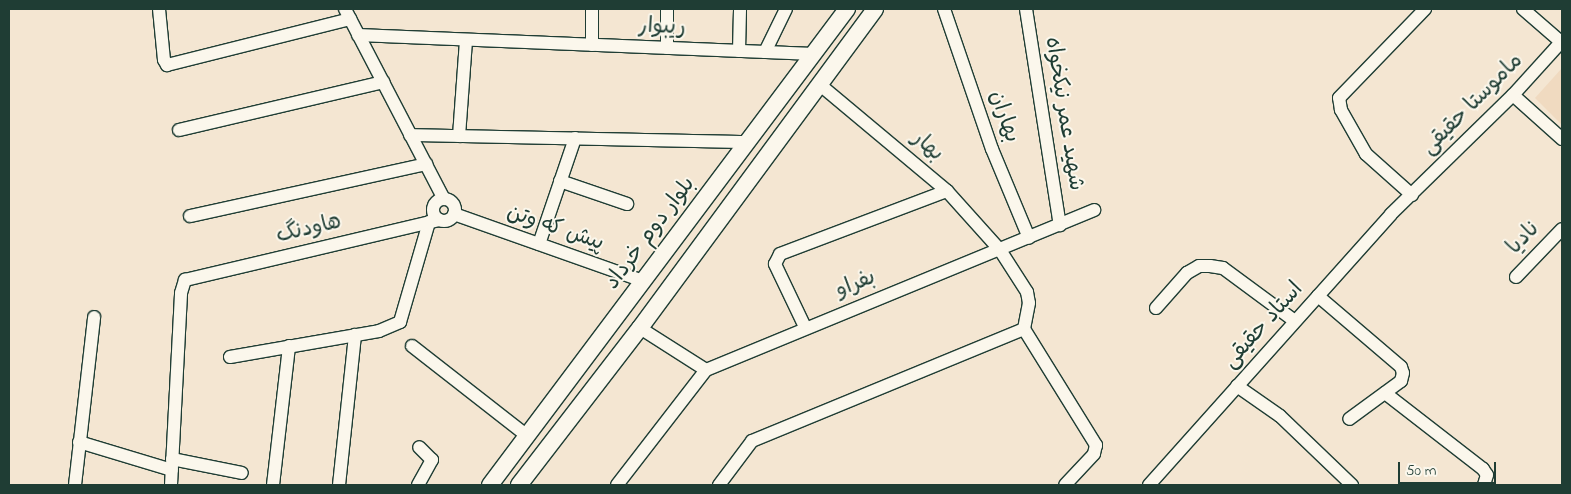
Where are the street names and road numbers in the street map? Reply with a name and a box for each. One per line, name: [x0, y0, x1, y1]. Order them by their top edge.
street label: ریبوار: [638, 14, 686, 42]
street label: شهید عمر نیکخواه: [1038, 35, 1088, 193]
street label: ماموستا حقیقی: [1417, 49, 1529, 161]
street label: بهاران: [982, 88, 1024, 146]
street label: بهار: [906, 126, 948, 168]
street label: بلوار دوم خرداد: [600, 172, 702, 296]
street label: پیش که وتن: [503, 200, 607, 258]
street label: هاودنگ: [274, 210, 344, 250]
street label: نادیا: [1502, 217, 1546, 261]
street label: بفراو: [832, 265, 880, 305]
street label: استاد حقیقی: [1218, 277, 1310, 375]

